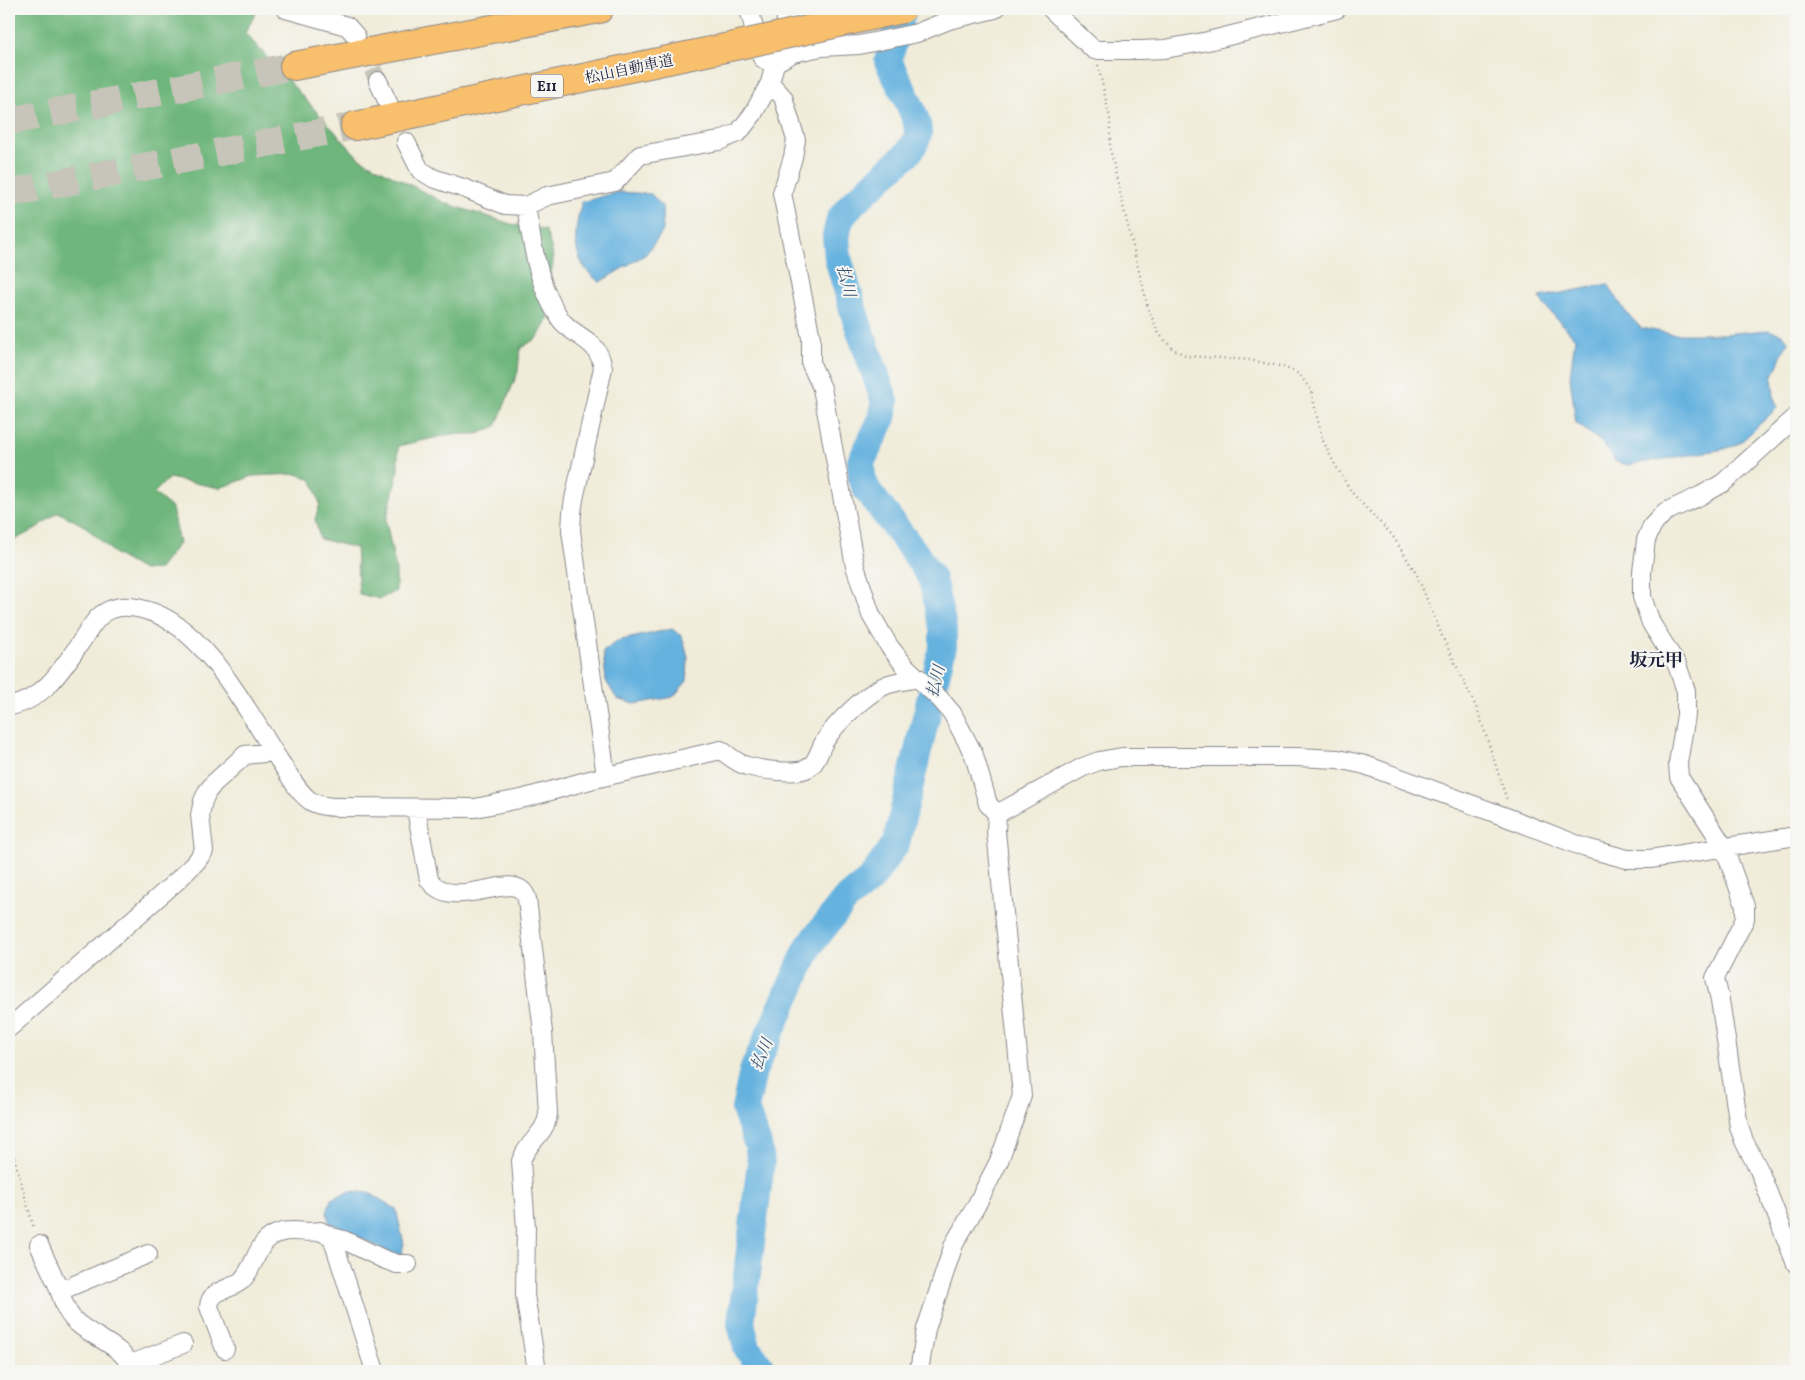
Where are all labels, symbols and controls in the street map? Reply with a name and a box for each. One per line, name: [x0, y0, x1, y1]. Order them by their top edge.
street label: 松山自動車道: [583, 51, 676, 90]
road number: E11: [531, 74, 563, 98]
water label: 払川: [831, 263, 860, 302]
district label: 坂元甲: [1629, 649, 1683, 674]
water label: 払川: [922, 661, 952, 700]
water label: 払川: [746, 1034, 780, 1074]

